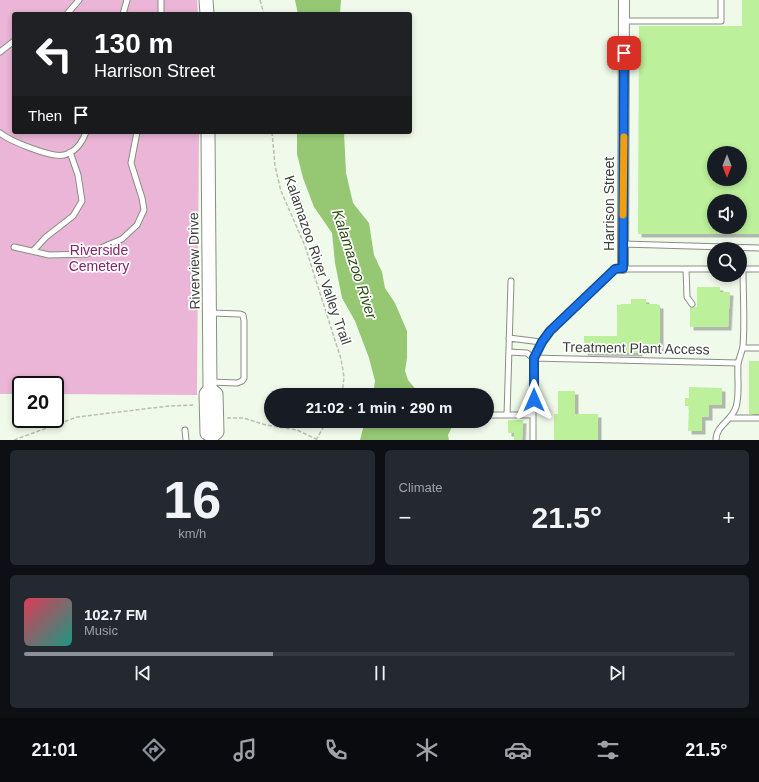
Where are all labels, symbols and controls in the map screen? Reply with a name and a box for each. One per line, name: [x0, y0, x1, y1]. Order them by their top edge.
icon: left: [28, 28, 80, 80]
text: 130 m: [94, 28, 173, 59]
pin: [607, 36, 641, 70]
icon: arrive: [613, 42, 635, 64]
text: Harrison Street: [94, 61, 215, 81]
icon: arrive: [70, 104, 92, 126]
text: Then: [28, 107, 62, 124]
north arrow: [707, 146, 747, 186]
map controls: [707, 146, 747, 282]
street label: Harrison Street: [601, 157, 617, 251]
street label: Kalamazoo River Valley Trail: [281, 173, 355, 347]
button: sound: [707, 194, 747, 234]
water label: Kalamazoo River: [329, 207, 381, 321]
street label: Riverview Drive: [185, 212, 203, 310]
park label: Riverside Cemetery: [69, 242, 129, 274]
button: search: [707, 242, 747, 282]
street label: Treatment Plant Access: [562, 339, 710, 357]
speed limit sign: 20: [12, 376, 64, 428]
position arrow: [513, 379, 555, 421]
text: 21:02 · 1 min · 290 m: [306, 399, 452, 416]
text: 16: [163, 471, 221, 529]
text: Climate: [399, 480, 443, 495]
text: 21.5°: [532, 501, 602, 534]
text: −: [399, 505, 411, 530]
text: +: [722, 505, 735, 530]
text: km/h: [178, 526, 206, 541]
text: 102.7 FM: [84, 606, 147, 623]
text: Music: [84, 623, 118, 638]
icon: previous: [132, 662, 154, 684]
icon: pause: [369, 662, 391, 684]
icon: next: [606, 662, 628, 684]
icon: directions: [140, 736, 168, 764]
icon: music: [231, 736, 259, 764]
icon: phone: [322, 736, 350, 764]
icon: climate: [413, 736, 441, 764]
icon: car: [504, 736, 532, 764]
icon: filters: [594, 736, 622, 764]
text: 21:01: [31, 740, 77, 760]
text: 21.5°: [685, 740, 727, 760]

